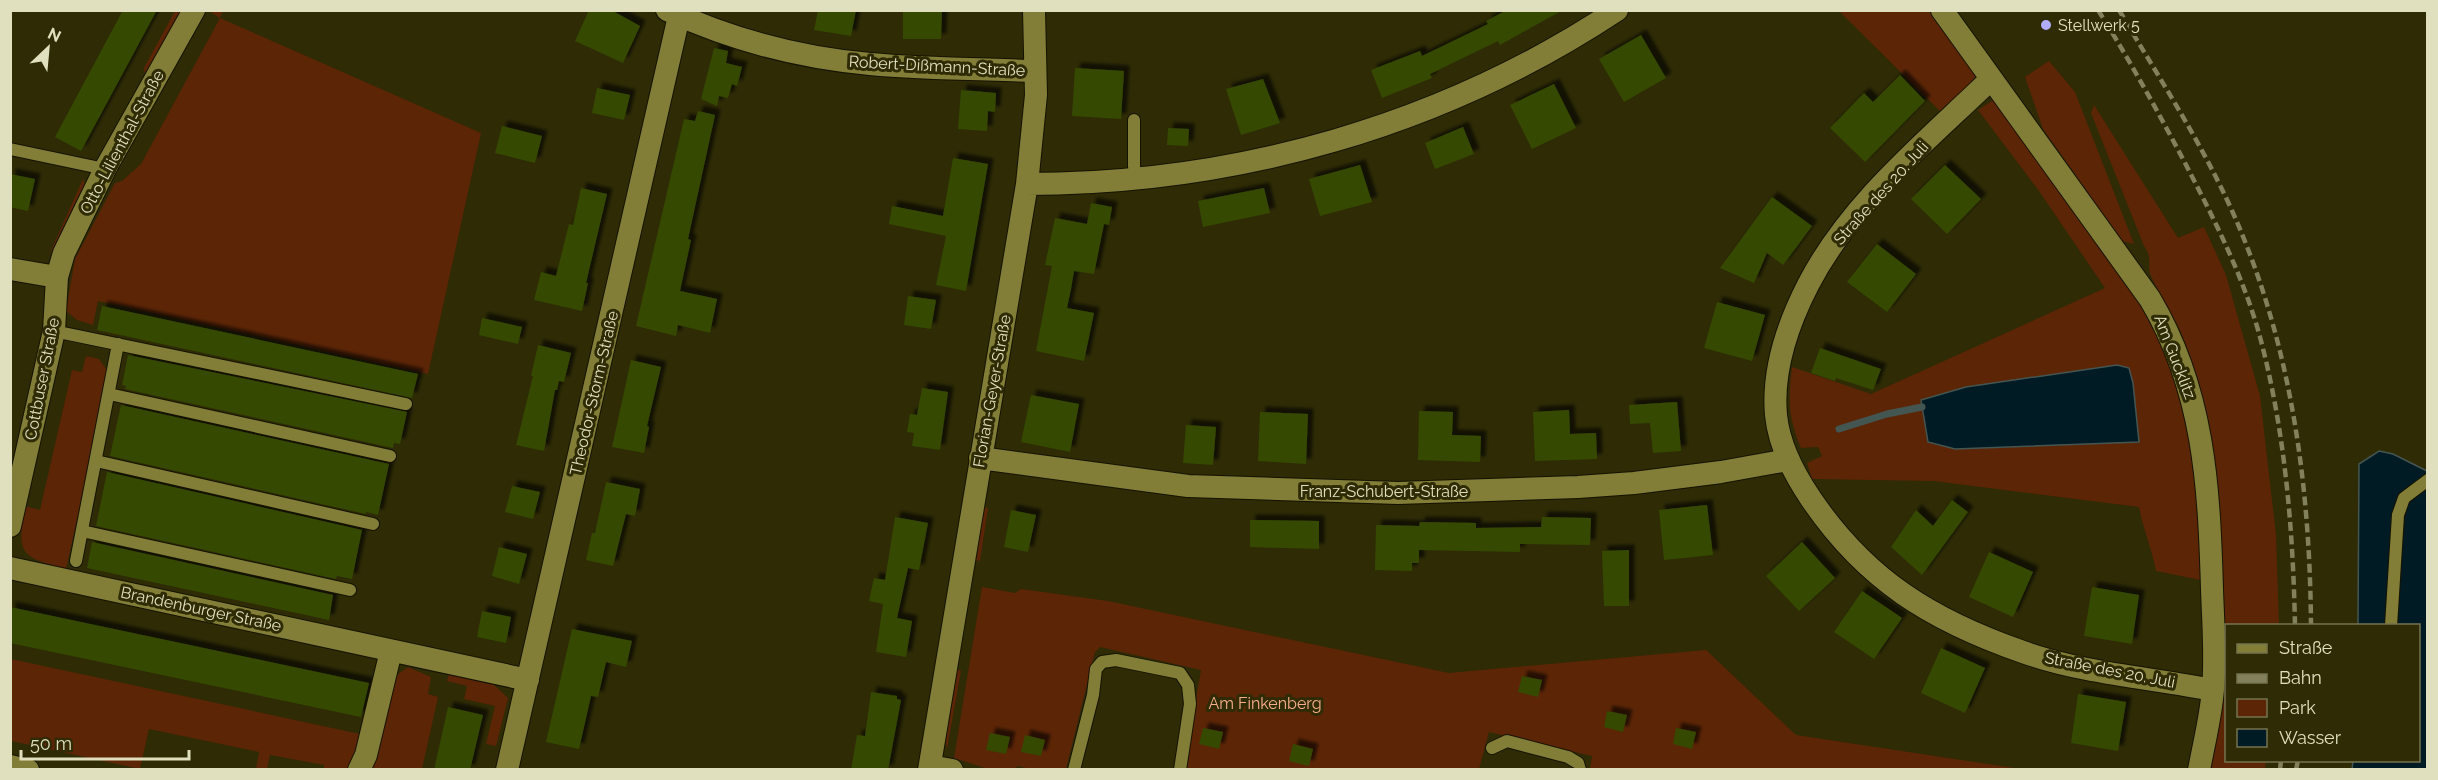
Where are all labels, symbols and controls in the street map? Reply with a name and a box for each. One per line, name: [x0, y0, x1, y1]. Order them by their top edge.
place label: Stellwerk 5: [2058, 16, 2140, 35]
north arrow: [18, 18, 78, 78]
marker: Stellwerk 5: [2039, 18, 2053, 32]
text: N: [45, 24, 64, 46]
street label: Robert-Dißmann-Straße: [848, 52, 1026, 80]
street label: Otto-Lilienthal-Straße: [76, 67, 168, 217]
street label: Straße des 20. Juli: [1830, 137, 1932, 249]
street label: Theodor-Storm-Straße: [566, 309, 622, 477]
street label: Am Gucklitz: [2150, 312, 2200, 402]
street label: Florian-Geyer-Straße: [969, 313, 1015, 469]
street label: Cottbuser Straße: [21, 316, 63, 442]
street label: Franz-Schubert-Straße: [1300, 482, 1468, 501]
street label: Brandenburger Straße: [119, 583, 283, 635]
legend: [2225, 624, 2420, 762]
text: Straße: [2279, 637, 2333, 658]
street label: Straße des 20. Juli: [2043, 648, 2177, 692]
text: Bahn: [2279, 667, 2322, 688]
park label: Am Finkenberg: [1208, 694, 1322, 713]
text: Park: [2279, 697, 2316, 718]
scale bar: [21, 723, 189, 761]
text: Wasser: [2279, 727, 2342, 748]
text: 50 m: [30, 733, 72, 754]

